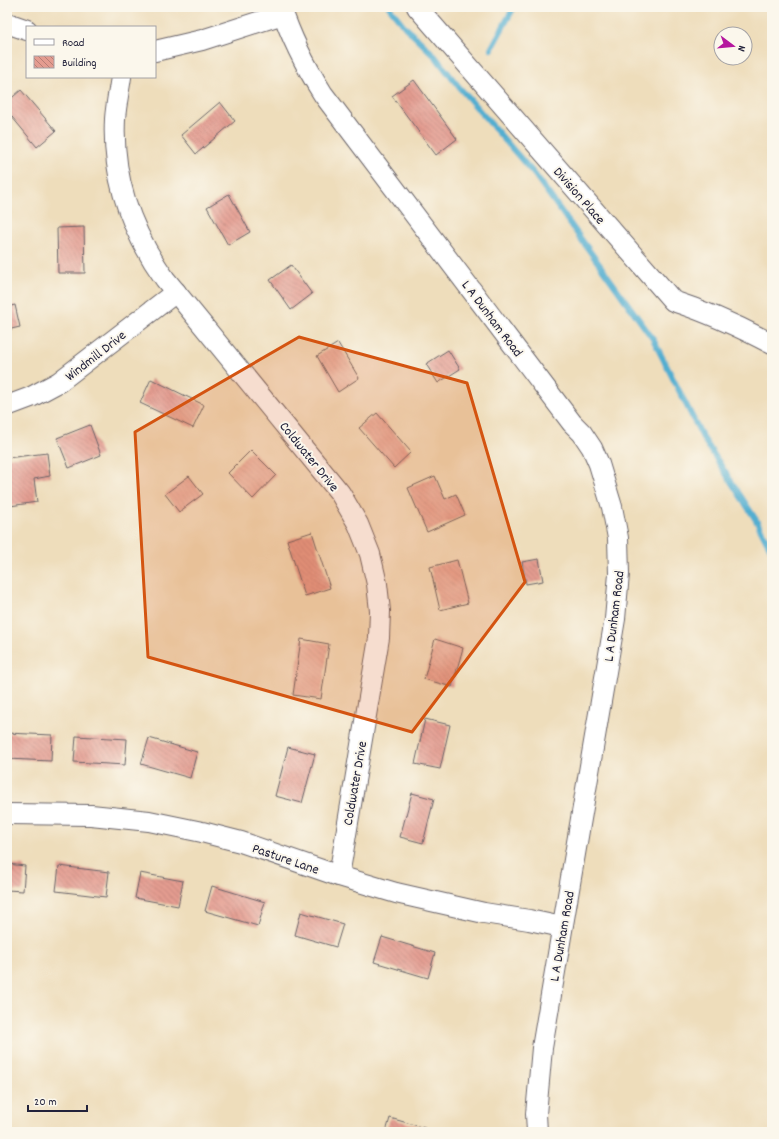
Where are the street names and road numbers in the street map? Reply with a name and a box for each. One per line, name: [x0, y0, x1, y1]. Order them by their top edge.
street label: Division Place: [548, 163, 609, 230]
street label: L A Dunham Road: [456, 277, 527, 362]
street label: Windmill Drive: [61, 326, 131, 387]
street label: Coldwater Drive: [274, 418, 343, 497]
street label: L A Dunham Road: [599, 570, 630, 663]
street label: Coldwater Drive: [339, 740, 373, 827]
street label: Pasture Lane: [249, 839, 321, 881]
street label: L A Dunham Road: [545, 890, 581, 983]

